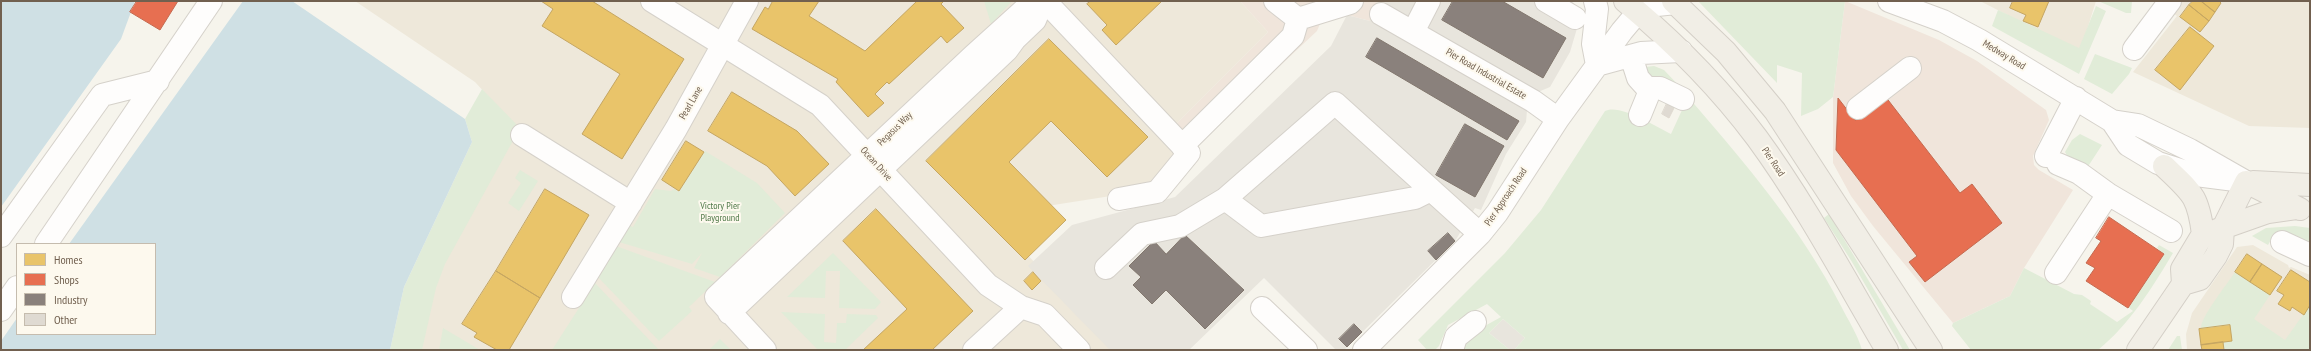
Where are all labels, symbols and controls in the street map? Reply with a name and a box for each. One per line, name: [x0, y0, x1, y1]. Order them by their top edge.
street label: Medway Road: [1980, 38, 2028, 72]
street label: Pier Road Industrial Estate: [1444, 46, 1528, 102]
street label: Pearl Lane: [677, 84, 705, 122]
street label: Pegasus Way: [875, 109, 915, 149]
street label: Ocean Drive: [858, 144, 894, 184]
street label: Pier Road: [1759, 145, 1787, 179]
street label: Pier Approach Road: [1482, 166, 1530, 228]
park label: Victory Pier Playground: [700, 200, 740, 224]
legend: [16, 243, 156, 335]
text: Homes: [54, 252, 82, 267]
text: Shops: [54, 272, 79, 287]
text: Industry: [54, 292, 88, 307]
text: Other: [54, 312, 77, 327]

